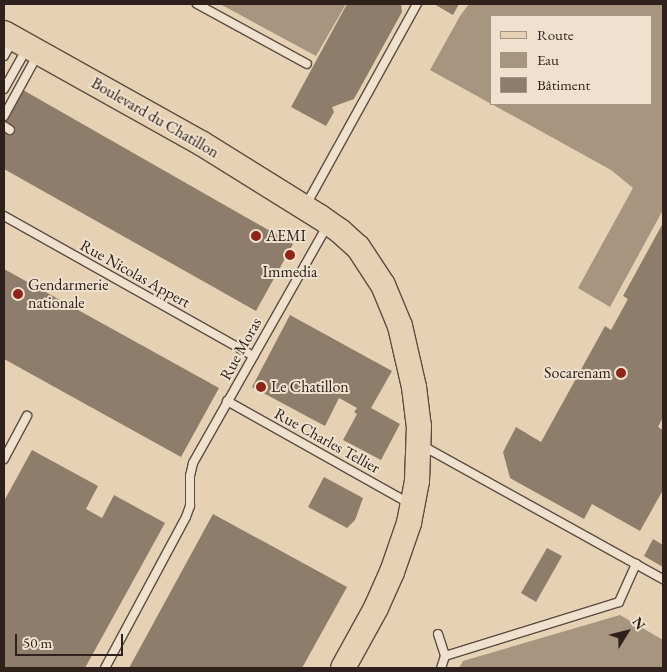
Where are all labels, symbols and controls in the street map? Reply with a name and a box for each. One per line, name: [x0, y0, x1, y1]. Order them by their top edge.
legend: [490, 15, 652, 105]
text: Route: [537, 25, 574, 44]
text: Eau: [537, 50, 559, 69]
street label: Boulevard du Chatillon: [88, 74, 222, 162]
text: Bâtiment: [537, 75, 590, 94]
place label: AEMI: [266, 226, 306, 246]
marker: AEMI: [250, 230, 262, 242]
street label: Rue Nicolas Appert: [77, 236, 193, 312]
marker: Immedia: [284, 249, 296, 261]
place label: Immedia: [263, 262, 317, 282]
place label: Gendarmerie nationale: [28, 275, 108, 313]
marker: Gendarmerie nationale: [12, 288, 24, 300]
street label: Rue Moras: [216, 315, 266, 383]
place label: Socarenam: [544, 363, 611, 383]
marker: Socarenam: [615, 367, 627, 379]
place label: Le Chatillon: [271, 377, 349, 397]
marker: Le Chatillon: [255, 381, 267, 393]
street label: Rue Charles Tellier: [271, 404, 383, 478]
north arrow: [602, 607, 652, 657]
text: N: [629, 613, 650, 633]
scale bar: [18, 624, 125, 656]
text: 50 m: [23, 633, 52, 652]

